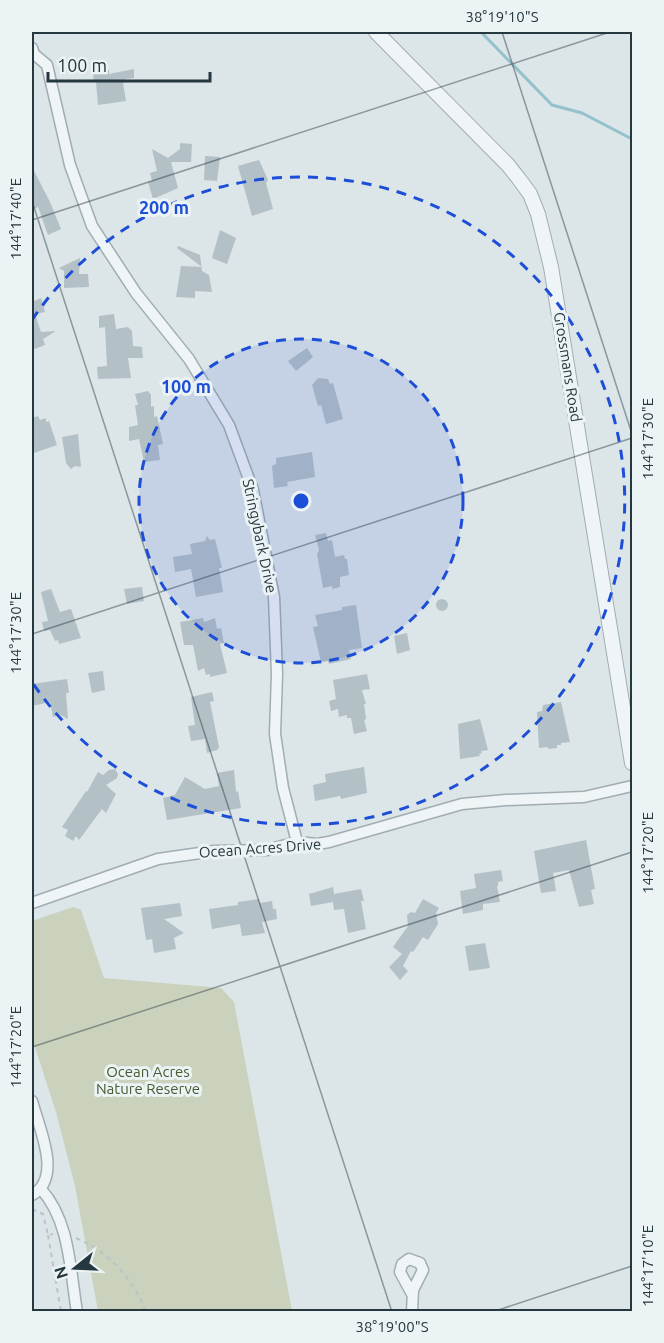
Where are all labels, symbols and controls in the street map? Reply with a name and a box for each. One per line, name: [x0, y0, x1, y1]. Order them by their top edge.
text: 38°19'10"S: [465, 8, 539, 25]
scale bar: [48, 45, 210, 83]
text: 100 m: [57, 55, 107, 75]
text: 144°17'40"E: [7, 178, 24, 260]
text: 200 m: [139, 197, 189, 217]
street label: Grossmans Road: [551, 311, 585, 423]
text: 100 m: [161, 376, 211, 396]
text: 144°17'30"E: [639, 398, 656, 480]
street label: Stringybark Drive: [240, 477, 280, 595]
centre of rings: [291, 491, 311, 511]
text: 144°17'30"E: [7, 592, 24, 674]
text: 144°17'20"E: [639, 812, 656, 894]
street label: Ocean Acres Drive: [198, 835, 322, 861]
text: 144°17'20"E: [7, 1006, 24, 1088]
park label: Ocean Acres Nature Reserve: [96, 1063, 200, 1097]
text: 144°17'10"E: [639, 1225, 656, 1307]
north arrow: [45, 1238, 105, 1298]
text: N: [50, 1264, 71, 1281]
text: 38°19'00"S: [355, 1318, 429, 1335]

